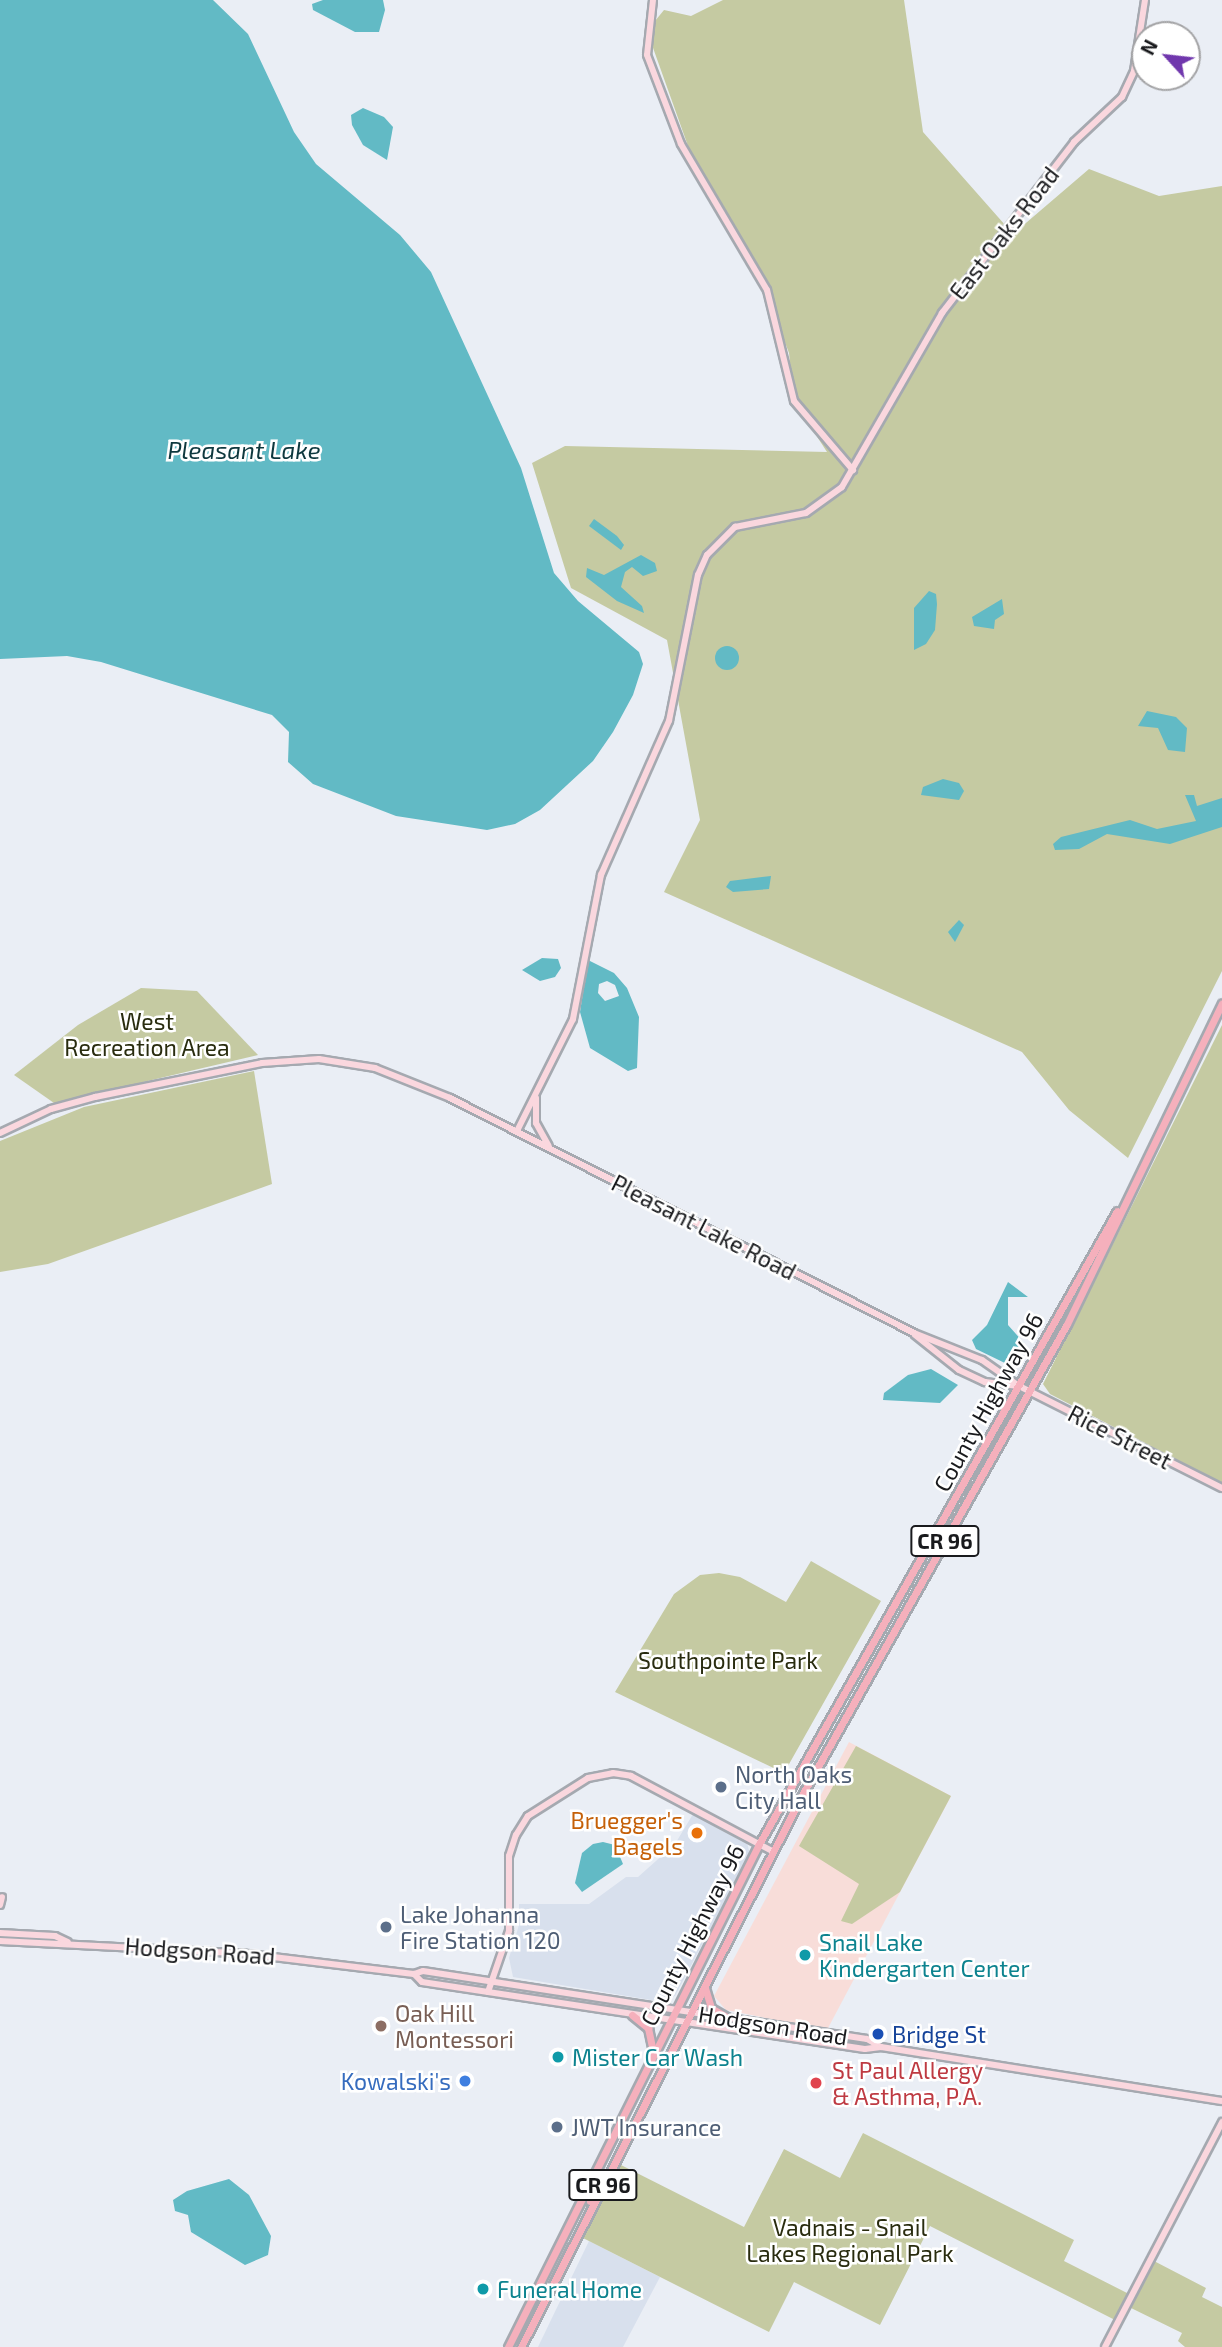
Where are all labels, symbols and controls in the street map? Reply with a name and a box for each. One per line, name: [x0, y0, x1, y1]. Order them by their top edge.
north arrow: [1131, 21, 1201, 91]
text: N: [1135, 36, 1162, 58]
street label: East Oaks Road: [944, 161, 1064, 305]
water label: Pleasant Lake: [167, 436, 321, 464]
park label: West Recreation Area: [64, 1007, 230, 1061]
street label: Pleasant Lake Road: [607, 1169, 801, 1285]
street label: County Highway 96: [927, 1307, 1049, 1497]
street label: Rice Street: [1064, 1399, 1176, 1475]
road number: CR 96: [910, 1524, 980, 1558]
park label: Southpointe Park: [638, 1646, 818, 1674]
place label: North Oaks City Hall: [735, 1760, 852, 1814]
marker: North Oaks City Hall: [713, 1779, 729, 1795]
place label: Bruegger's Bagels: [570, 1806, 683, 1860]
marker: Bruegger's Bagels: [689, 1825, 705, 1841]
street label: County Highway 96: [634, 1839, 750, 2031]
place label: Lake Johanna Fire Station 120: [400, 1900, 561, 1954]
marker: Lake Johanna Fire Station 120: [378, 1919, 394, 1935]
place label: Snail Lake Kindergarten Center: [819, 1928, 1030, 1982]
street label: Hodgson Road: [124, 1932, 276, 1970]
marker: Snail Lake Kindergarten Center: [797, 1947, 813, 1963]
place label: Oak Hill Montessori: [395, 1999, 514, 2053]
street label: Hodgson Road: [696, 2000, 850, 2050]
marker: Oak Hill Montessori: [373, 2018, 389, 2034]
place label: Bridge St: [892, 2020, 986, 2048]
marker: Bridge St: [870, 2026, 886, 2042]
place label: Mister Car Wash: [572, 2043, 744, 2071]
marker: Mister Car Wash: [550, 2049, 566, 2065]
place label: St Paul Allergy & Asthma, P.A.: [832, 2056, 984, 2110]
place label: Kowalski's: [341, 2067, 451, 2095]
marker: Kowalski's: [457, 2073, 473, 2089]
marker: St Paul Allergy & Asthma, P.A.: [806, 2073, 826, 2093]
place label: JWT Insurance: [571, 2113, 722, 2141]
marker: JWT Insurance: [549, 2119, 565, 2135]
road number: CR 96: [568, 2168, 638, 2202]
park label: Vadnais - Snail Lakes Regional Park: [746, 2213, 954, 2267]
place label: Funeral Home: [497, 2275, 643, 2303]
marker: Funeral Home: [475, 2281, 491, 2297]

